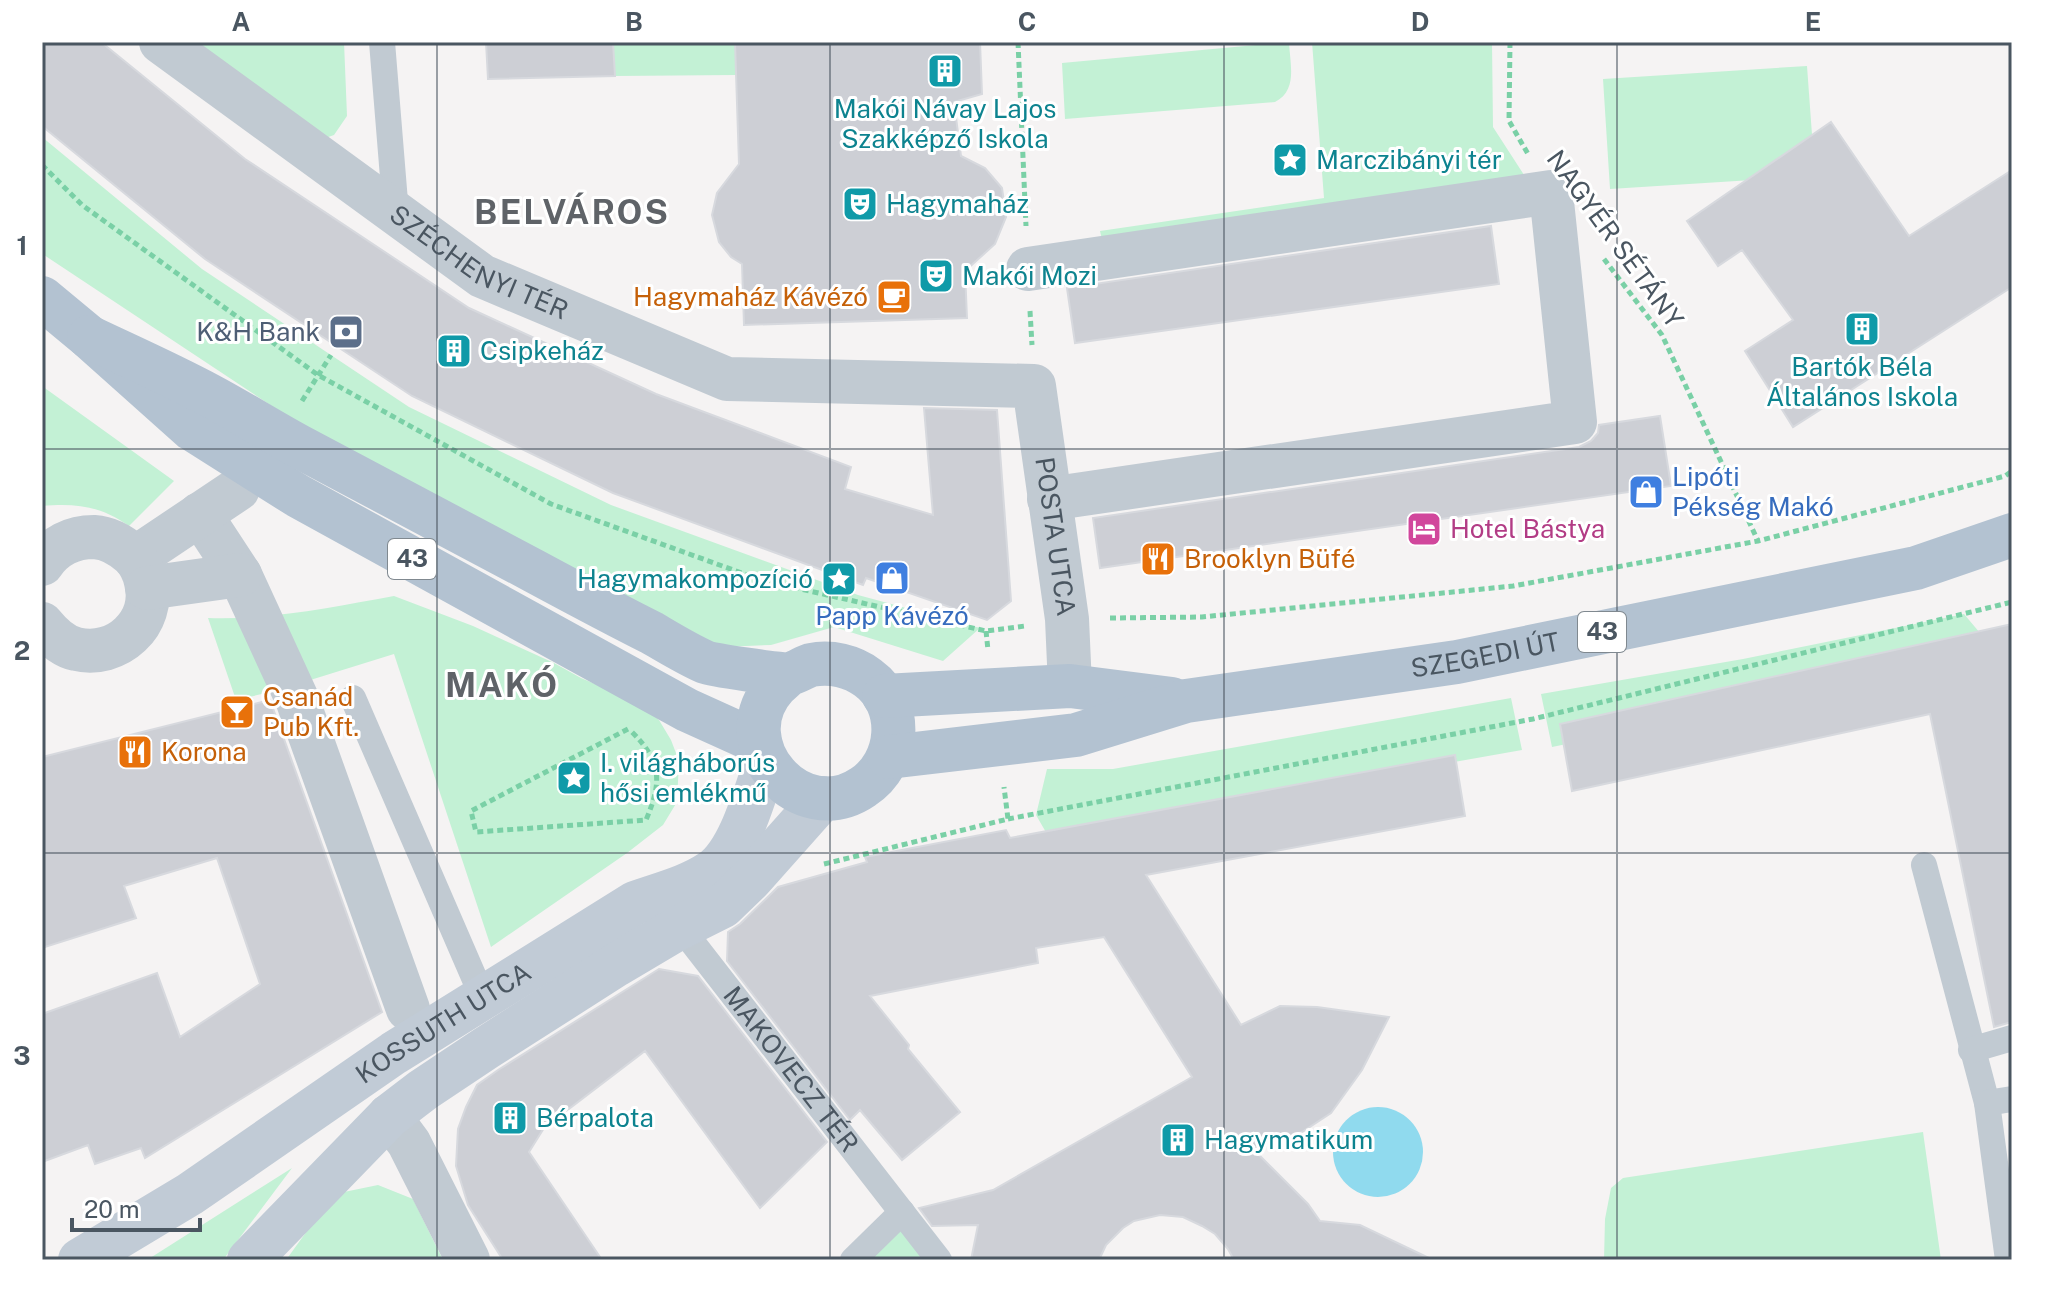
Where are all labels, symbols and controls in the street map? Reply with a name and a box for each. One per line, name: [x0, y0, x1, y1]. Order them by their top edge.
text: A: [232, 6, 251, 37]
text: B: [625, 6, 643, 37]
text: C: [1018, 6, 1036, 37]
text: D: [1411, 6, 1429, 37]
text: E: [1805, 6, 1821, 37]
building icon: Makói Návay Lajos Szakképző Iskola: [926, 52, 964, 90]
place label: Makói Návay Lajos Szakképző Iskola: [834, 93, 1056, 154]
place icon: Marczibányi tér: [1271, 141, 1309, 179]
place label: Marczibányi tér: [1316, 144, 1502, 175]
street label: NAGYÉR SÉTÁNY: [1541, 144, 1690, 334]
theatre icon: Hagymaház: [841, 185, 879, 223]
place label: Hagymaház: [886, 188, 1029, 219]
district label: BELVÁROS: [474, 192, 670, 232]
street label: SZÉCHENYI TÉR: [384, 198, 573, 325]
text: 1: [16, 230, 28, 261]
theatre icon: Makói Mozi: [917, 257, 955, 295]
place label: Makói Mozi: [962, 260, 1097, 291]
cafe icon: Hagymaház Kávézó: [875, 278, 913, 316]
place label: Hagymaház Kávézó: [633, 281, 868, 312]
building icon: Bartók Béla Általános Iskola: [1843, 310, 1881, 348]
bank icon: K&H Bank: [327, 313, 365, 351]
place label: K&H Bank: [196, 316, 320, 347]
building icon: Csipkeház: [435, 332, 473, 370]
place label: Csipkeház: [480, 335, 604, 366]
place label: Bartók Béla Általános Iskola: [1766, 351, 1958, 412]
street label: POSTA UTCA: [1029, 455, 1082, 618]
place label: Lipóti Pékség Makó: [1672, 461, 1834, 522]
shop icon: Lipóti Pékség Makó: [1627, 473, 1665, 511]
hotel icon: Hotel Bástya: [1405, 510, 1443, 548]
place label: Hotel Bástya: [1450, 513, 1605, 544]
road number: 43: [388, 539, 436, 579]
restaurant icon: Brooklyn Büfé: [1139, 540, 1177, 578]
place label: Brooklyn Büfé: [1184, 543, 1355, 574]
shop icon: Papp Kávézó: [873, 559, 911, 597]
place icon: Hagymakompozíció: [820, 560, 858, 598]
place label: Hagymakompozíció: [577, 563, 813, 594]
place label: Papp Kávézó: [815, 600, 969, 631]
road number: 43: [1578, 612, 1626, 652]
street label: SZEGEDI ÚT: [1409, 625, 1562, 683]
text: 2: [14, 635, 30, 666]
district label: MAKÓ: [445, 665, 559, 705]
place label: Csanád Pub Kft.: [263, 681, 359, 742]
bar icon: Csanád Pub Kft.: [218, 693, 256, 731]
restaurant icon: Korona: [116, 733, 154, 771]
place label: Korona: [161, 736, 247, 767]
place label: I. világháborús hősi emlékmű: [600, 747, 775, 808]
place icon: I. világháborús hősi emlékmű: [555, 759, 593, 797]
street label: KOSSUTH UTCA: [350, 956, 536, 1090]
street label: MAKOVECZ TÉR: [717, 980, 865, 1158]
text: 3: [13, 1040, 31, 1071]
building icon: Bérpalota: [491, 1099, 529, 1137]
place label: Bérpalota: [536, 1102, 654, 1133]
building icon: Hagymatikum: [1159, 1121, 1197, 1159]
place label: Hagymatikum: [1204, 1124, 1373, 1155]
scale bar: [72, 1182, 200, 1232]
text: 20 m: [84, 1195, 140, 1223]

